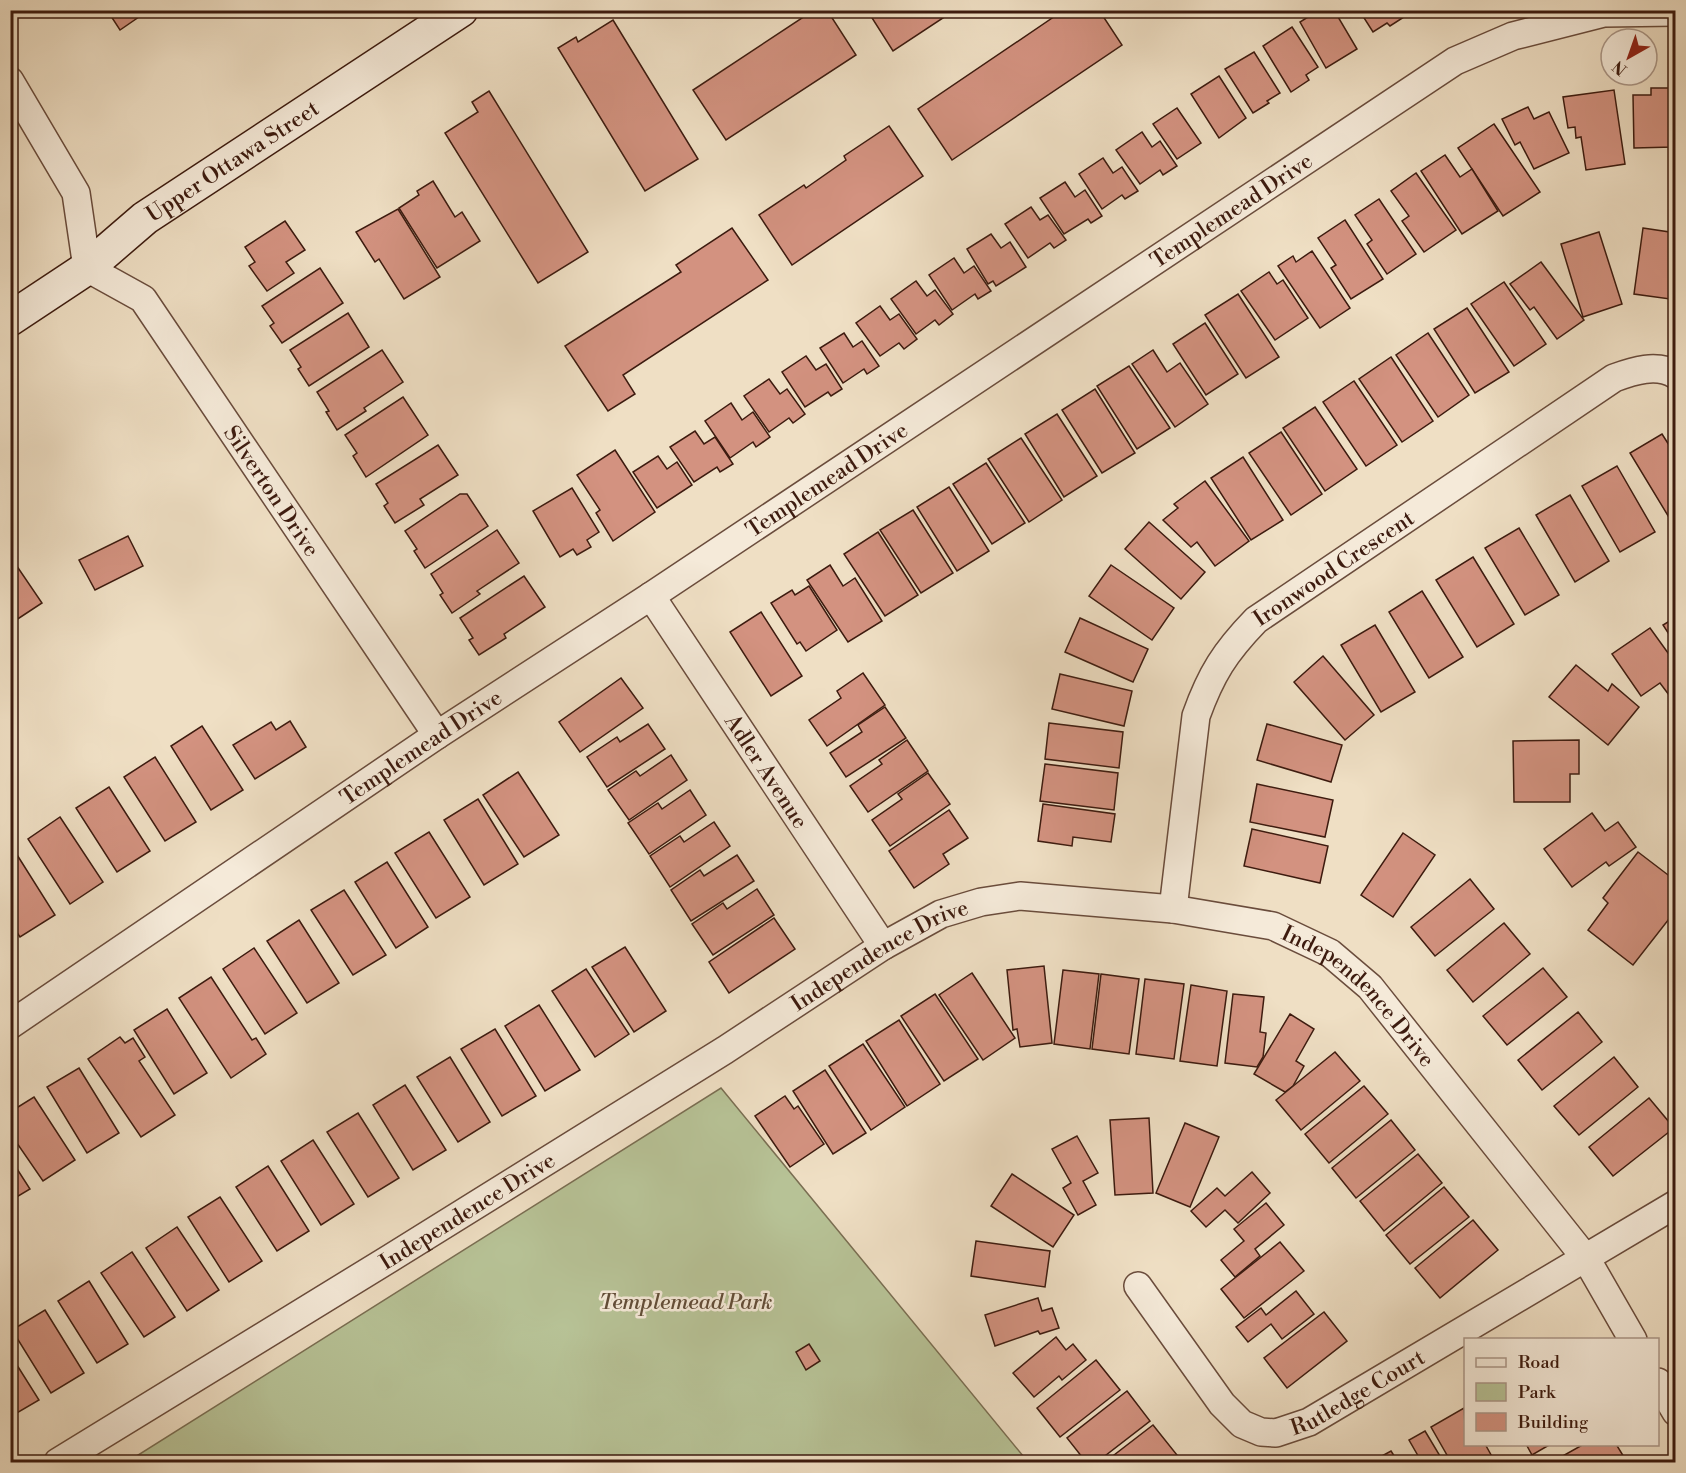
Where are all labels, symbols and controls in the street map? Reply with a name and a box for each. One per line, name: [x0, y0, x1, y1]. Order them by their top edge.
north arrow: [1599, 27, 1659, 87]
text: N: [1608, 56, 1631, 79]
street label: Upper Ottawa Street: [141, 95, 324, 229]
street label: Templemead Drive: [1146, 148, 1318, 275]
street label: Templemead Drive: [741, 417, 913, 544]
street label: Silverton Drive: [217, 421, 325, 562]
street label: Ironwood Crescent: [1249, 505, 1420, 633]
street label: Templemead Drive: [335, 684, 507, 812]
street label: Adler Avenue: [718, 709, 813, 834]
street label: Independence Drive: [786, 895, 972, 1018]
street label: Independence Drive: [1277, 920, 1440, 1073]
street label: Independence Drive: [375, 1147, 560, 1277]
park label: Templemead Park: [599, 1289, 773, 1316]
legend: [1464, 1338, 1659, 1446]
street label: Rutledge Court: [1287, 1344, 1430, 1442]
text: Road: [1518, 1351, 1561, 1374]
text: Park: [1518, 1381, 1557, 1404]
text: Building: [1517, 1411, 1589, 1434]

